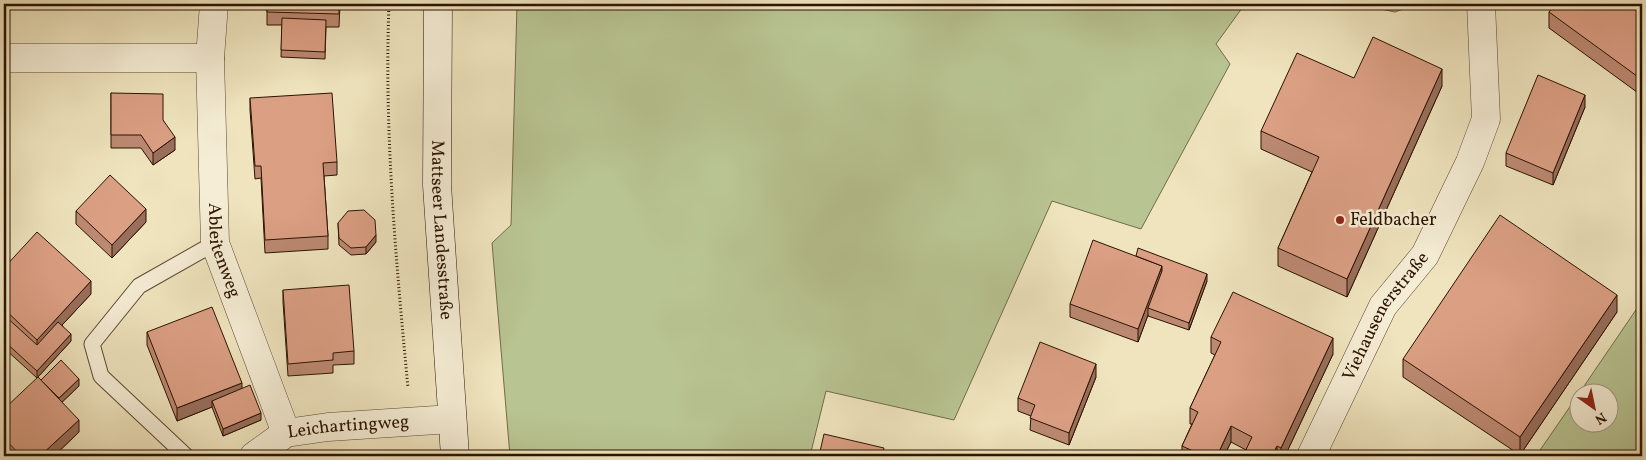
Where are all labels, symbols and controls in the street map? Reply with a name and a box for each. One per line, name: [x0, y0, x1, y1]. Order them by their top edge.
street label: Mattseer Landesstraße: [424, 140, 458, 321]
street label: Ableitenweg: [201, 202, 247, 301]
place label: Feldbacher: [1350, 208, 1437, 233]
marker: Feldbacher: [1334, 214, 1346, 226]
street label: Viehausenerstraße: [1336, 247, 1435, 385]
north arrow: [1568, 382, 1618, 432]
text: N: [1591, 407, 1610, 428]
street label: Leichartingweg: [286, 409, 410, 445]

